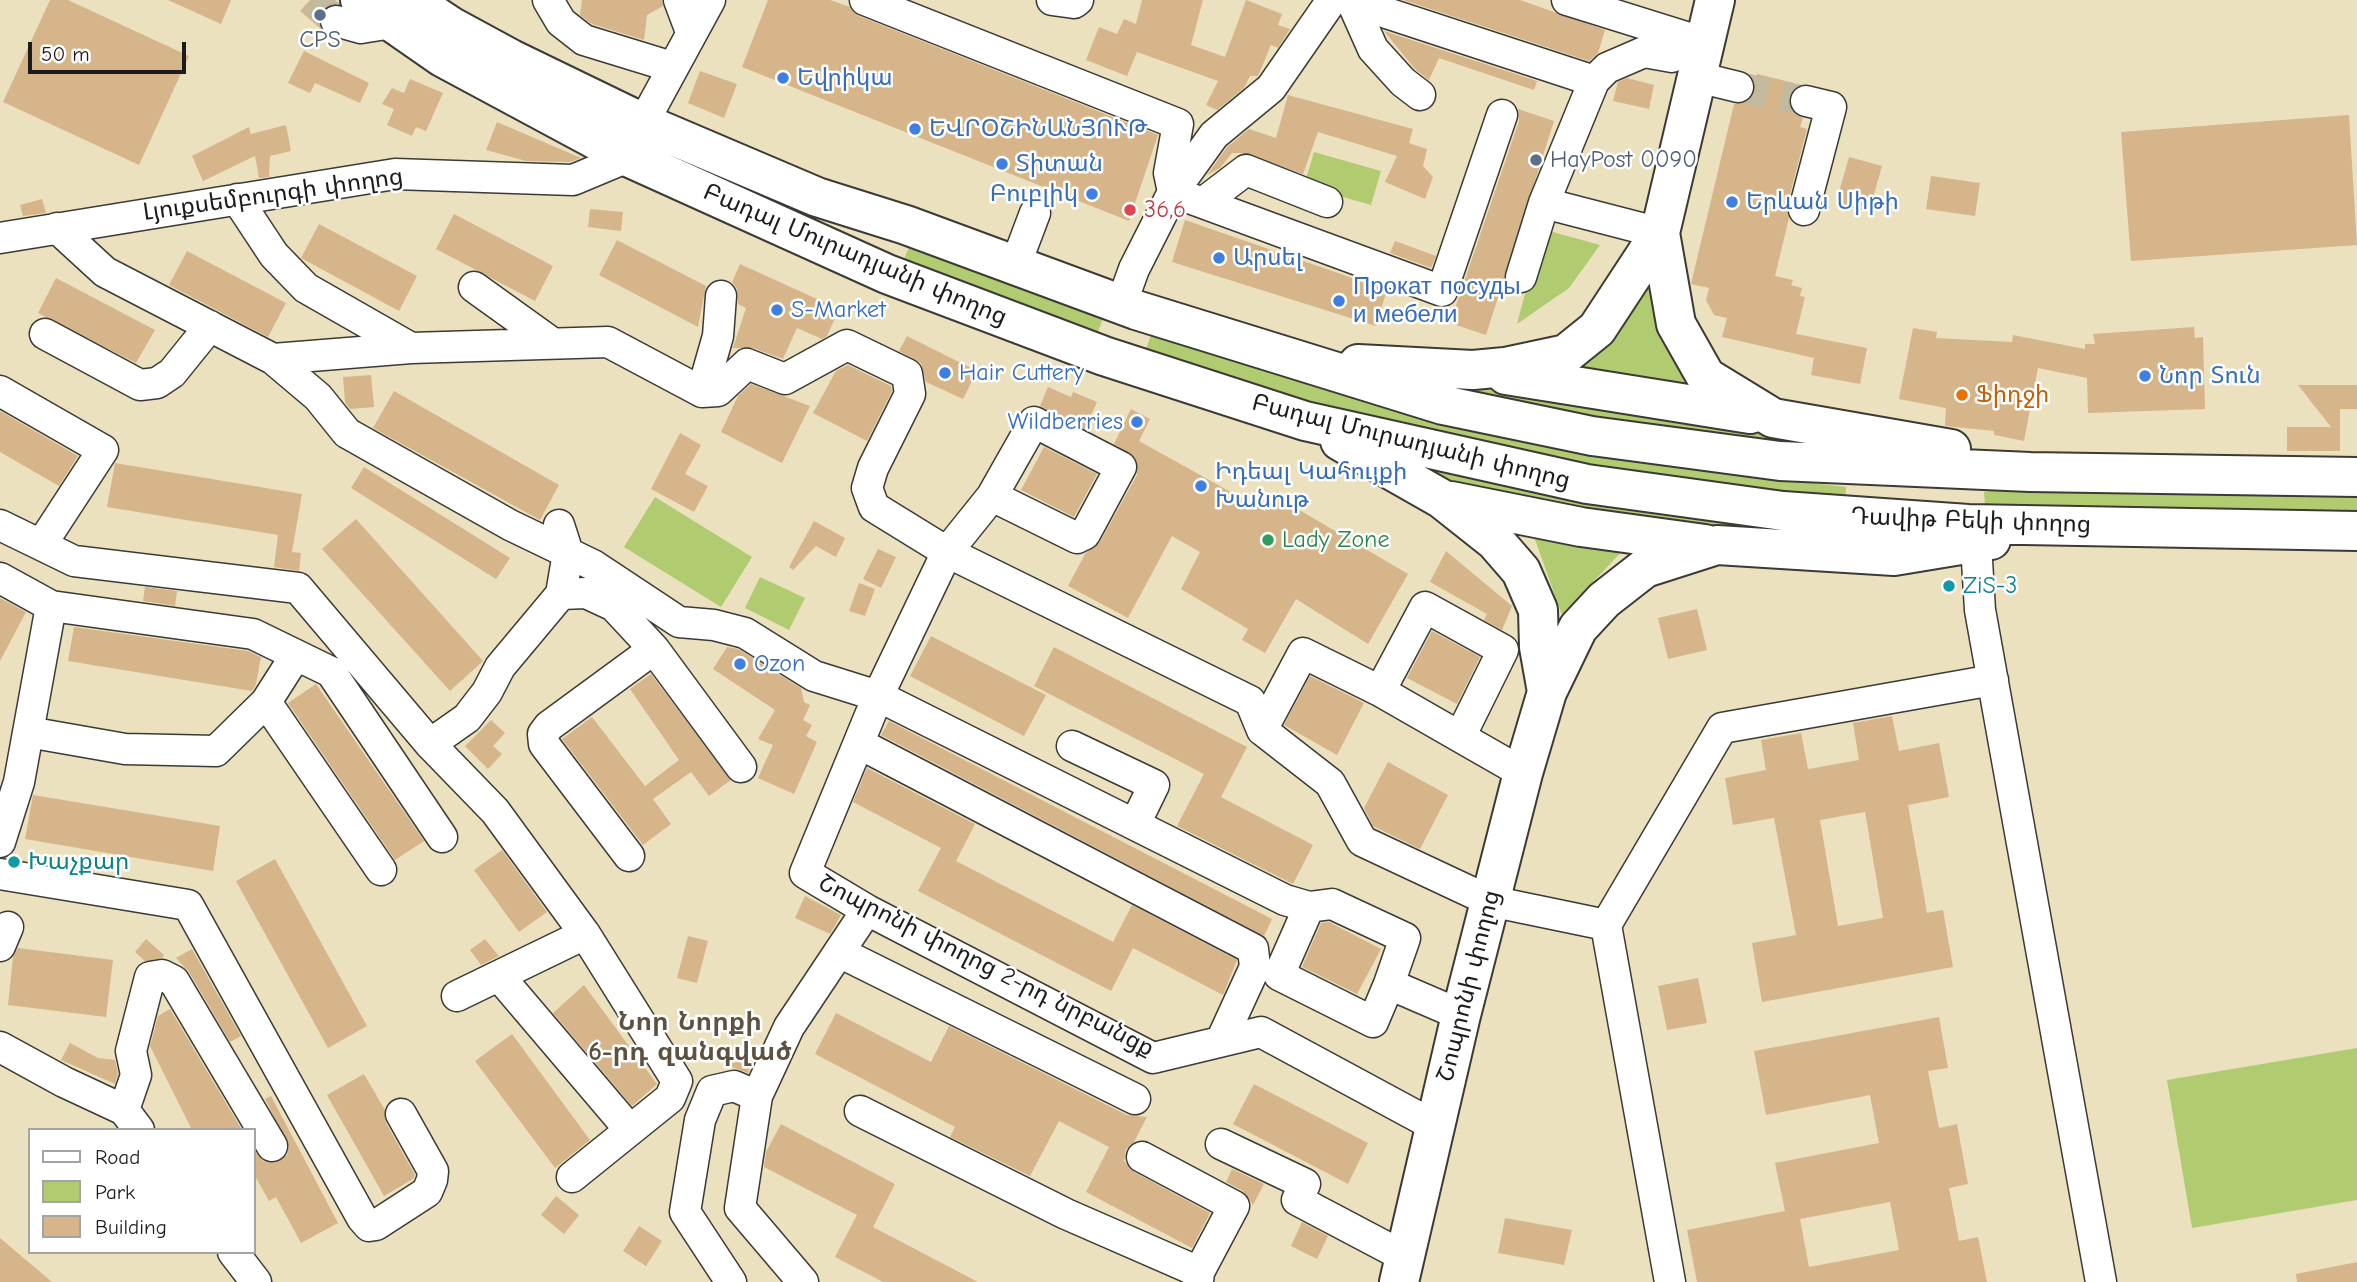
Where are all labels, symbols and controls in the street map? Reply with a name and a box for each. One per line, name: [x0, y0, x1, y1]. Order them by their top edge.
marker: CPS: [312, 7, 328, 23]
place label: CPS: [299, 26, 341, 54]
scale bar: [32, 28, 189, 72]
text: 50 m: [41, 42, 90, 66]
place label: Եվրիկա: [797, 64, 893, 92]
marker: Եվրիկա: [775, 70, 791, 86]
place label: ԵՎՐՕՇԻՆԱՆՅՈՒԹ: [929, 115, 1147, 143]
marker: ԵՎՐՕՇԻՆԱՆՅՈՒԹ: [907, 121, 923, 137]
place label: HayPost 0090: [1550, 146, 1697, 174]
place label: Տիտան: [1016, 150, 1103, 178]
marker: HayPost 0090: [1528, 152, 1544, 168]
marker: Տիտան: [994, 156, 1010, 172]
street label: Լյուքսեմբուրգի փողոց: [141, 162, 405, 228]
street label: Բադալ Մուրադյանի փողոց: [699, 178, 1011, 332]
place label: Բուբլիկ: [990, 180, 1078, 208]
marker: Բուբլիկ: [1084, 186, 1100, 202]
place label: Երևան Սիթի: [1746, 188, 1899, 216]
marker: Երևան Սիթի: [1724, 194, 1740, 210]
place label: 36,6: [1144, 196, 1186, 224]
marker: 36,6: [1122, 202, 1138, 218]
place label: Արսել: [1233, 244, 1302, 272]
marker: Արսել: [1211, 250, 1227, 266]
place label: Прокат посуды и мебели: [1353, 273, 1521, 329]
marker: Прокат посуды и мебели: [1331, 293, 1347, 309]
place label: S-Market: [791, 296, 886, 324]
marker: S-Market: [769, 302, 785, 318]
place label: Hair Cuttery: [959, 359, 1084, 387]
place label: Նոր Տուն: [2159, 362, 2261, 390]
marker: Hair Cuttery: [937, 365, 953, 381]
marker: Նոր Տուն: [2137, 368, 2153, 384]
place label: Ֆիդջի: [1976, 381, 2049, 409]
marker: Ֆիդջի: [1954, 387, 1970, 403]
street label: Բադալ Մուրադյանի փողոց: [1249, 388, 1573, 496]
place label: Wildberries: [1007, 408, 1123, 436]
marker: Wildberries: [1129, 414, 1145, 430]
place label: Իդեալ Կահույքի Խանութ: [1215, 458, 1407, 514]
marker: Իդեալ Կահույքի Խանութ: [1193, 478, 1209, 494]
street label: Դավիթ Բեկի փողոց: [1850, 502, 2092, 540]
place label: Lady Zone: [1282, 526, 1389, 554]
marker: Lady Zone: [1260, 532, 1276, 548]
place label: ZiS-3: [1963, 572, 2017, 600]
marker: ZiS-3: [1941, 578, 1957, 594]
place label: Ozon: [754, 650, 805, 678]
marker: Ozon: [732, 656, 748, 672]
place label: Խաչքար: [28, 848, 129, 876]
marker: Խաչքար: [6, 854, 22, 870]
street label: Շոպրոնի փողոց 2-րդ նրբանցք: [813, 869, 1159, 1063]
street label: Շոպրոնի փողոց: [1431, 887, 1507, 1085]
district label: Նոր Նորքի 6-րդ զանգված: [588, 1007, 792, 1068]
legend: [28, 1128, 256, 1254]
text: Road: [95, 1145, 140, 1169]
text: Park: [95, 1180, 135, 1204]
text: Building: [95, 1215, 167, 1239]

